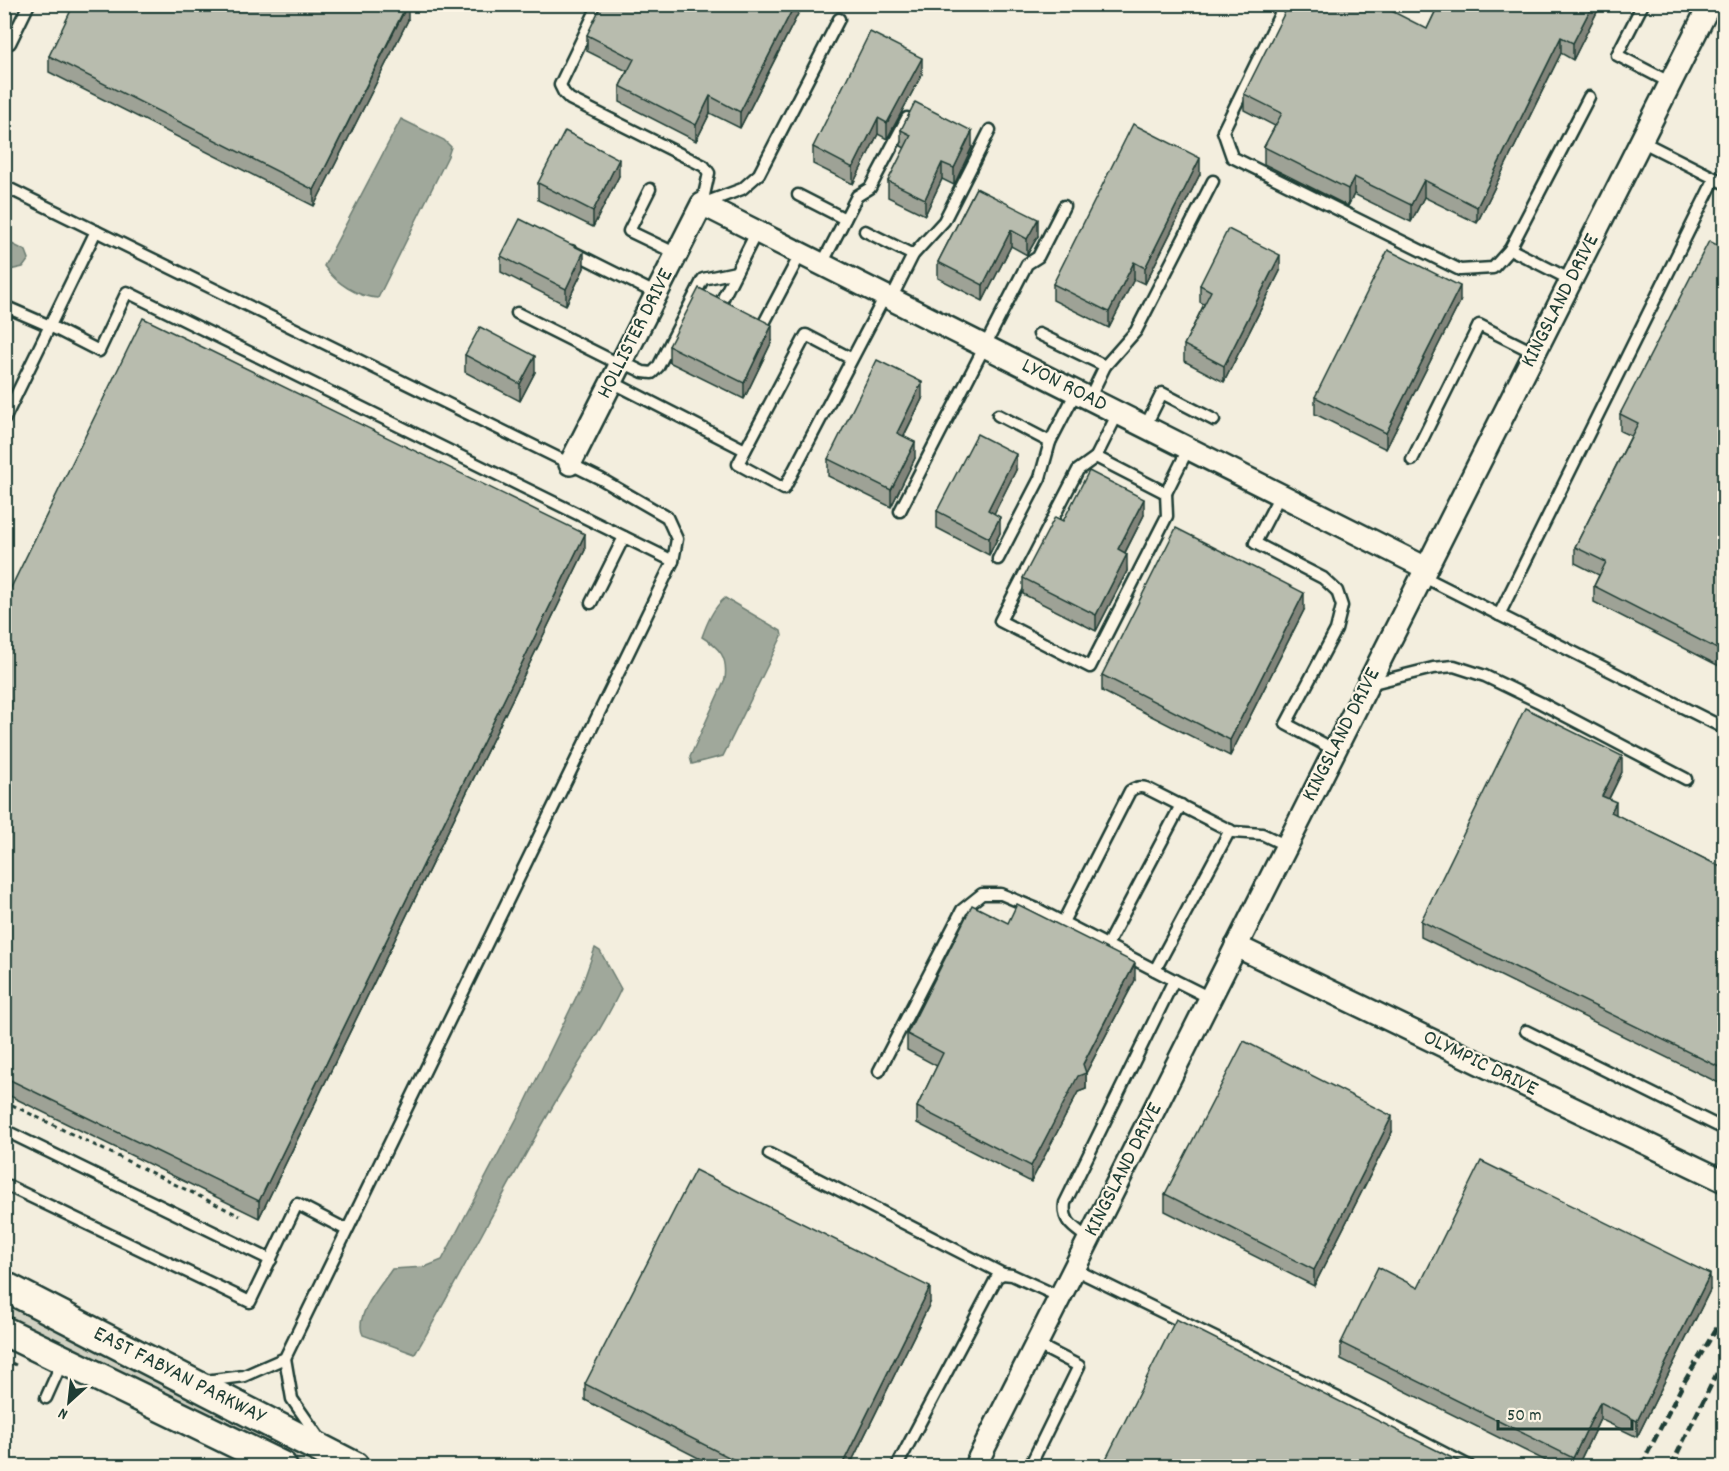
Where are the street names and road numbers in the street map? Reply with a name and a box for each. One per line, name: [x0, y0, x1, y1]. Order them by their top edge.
street label: KINGSLAND DRIVE: [1514, 229, 1608, 373]
street label: HOLLISTER DRIVE: [590, 264, 682, 404]
street label: LYON ROAD: [1016, 351, 1112, 421]
street label: KINGSLAND DRIVE: [1295, 663, 1389, 807]
street label: OLYMPIC DRIVE: [1417, 1023, 1543, 1105]
street label: KINGSLAND DRIVE: [1077, 1098, 1171, 1242]
street label: EAST FABYAN PARKWAY: [88, 1319, 271, 1433]

